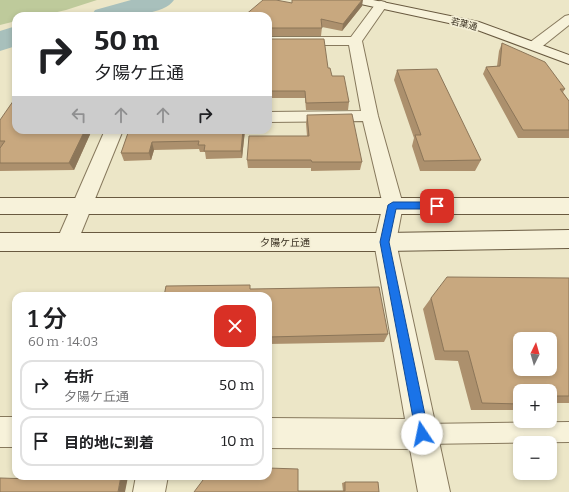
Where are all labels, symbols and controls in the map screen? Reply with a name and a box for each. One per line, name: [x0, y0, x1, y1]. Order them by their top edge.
street label: 若葉通: [450, 16, 478, 32]
text: 50 m: [94, 24, 159, 57]
icon: right: [28, 28, 80, 80]
text: 夕陽ケ丘通: [94, 62, 184, 84]
icon: left: [68, 104, 90, 126]
icon: ahead: [110, 104, 132, 126]
icon: ahead: [152, 104, 174, 126]
icon: right: [194, 104, 216, 126]
pin: [420, 189, 454, 223]
icon: arrive: [426, 195, 448, 217]
street label: 夕陽ケ丘通: [260, 237, 310, 249]
text: 1 分: [28, 305, 67, 333]
button: close: [214, 305, 256, 347]
north arrow: [513, 332, 557, 376]
map controls: [513, 332, 557, 480]
text: 60 m · 14:03: [28, 334, 98, 349]
text: 右折: [64, 368, 94, 386]
icon: right: [30, 374, 52, 396]
text: 50 m: [219, 376, 254, 394]
button: +: [513, 384, 557, 428]
text: 夕陽ケ丘通: [64, 389, 129, 404]
position arrow: [401, 413, 443, 455]
icon: arrive: [30, 430, 52, 452]
text: 10 m: [221, 432, 254, 450]
text: 目的地に到着: [64, 434, 154, 452]
button: −: [513, 436, 557, 480]

